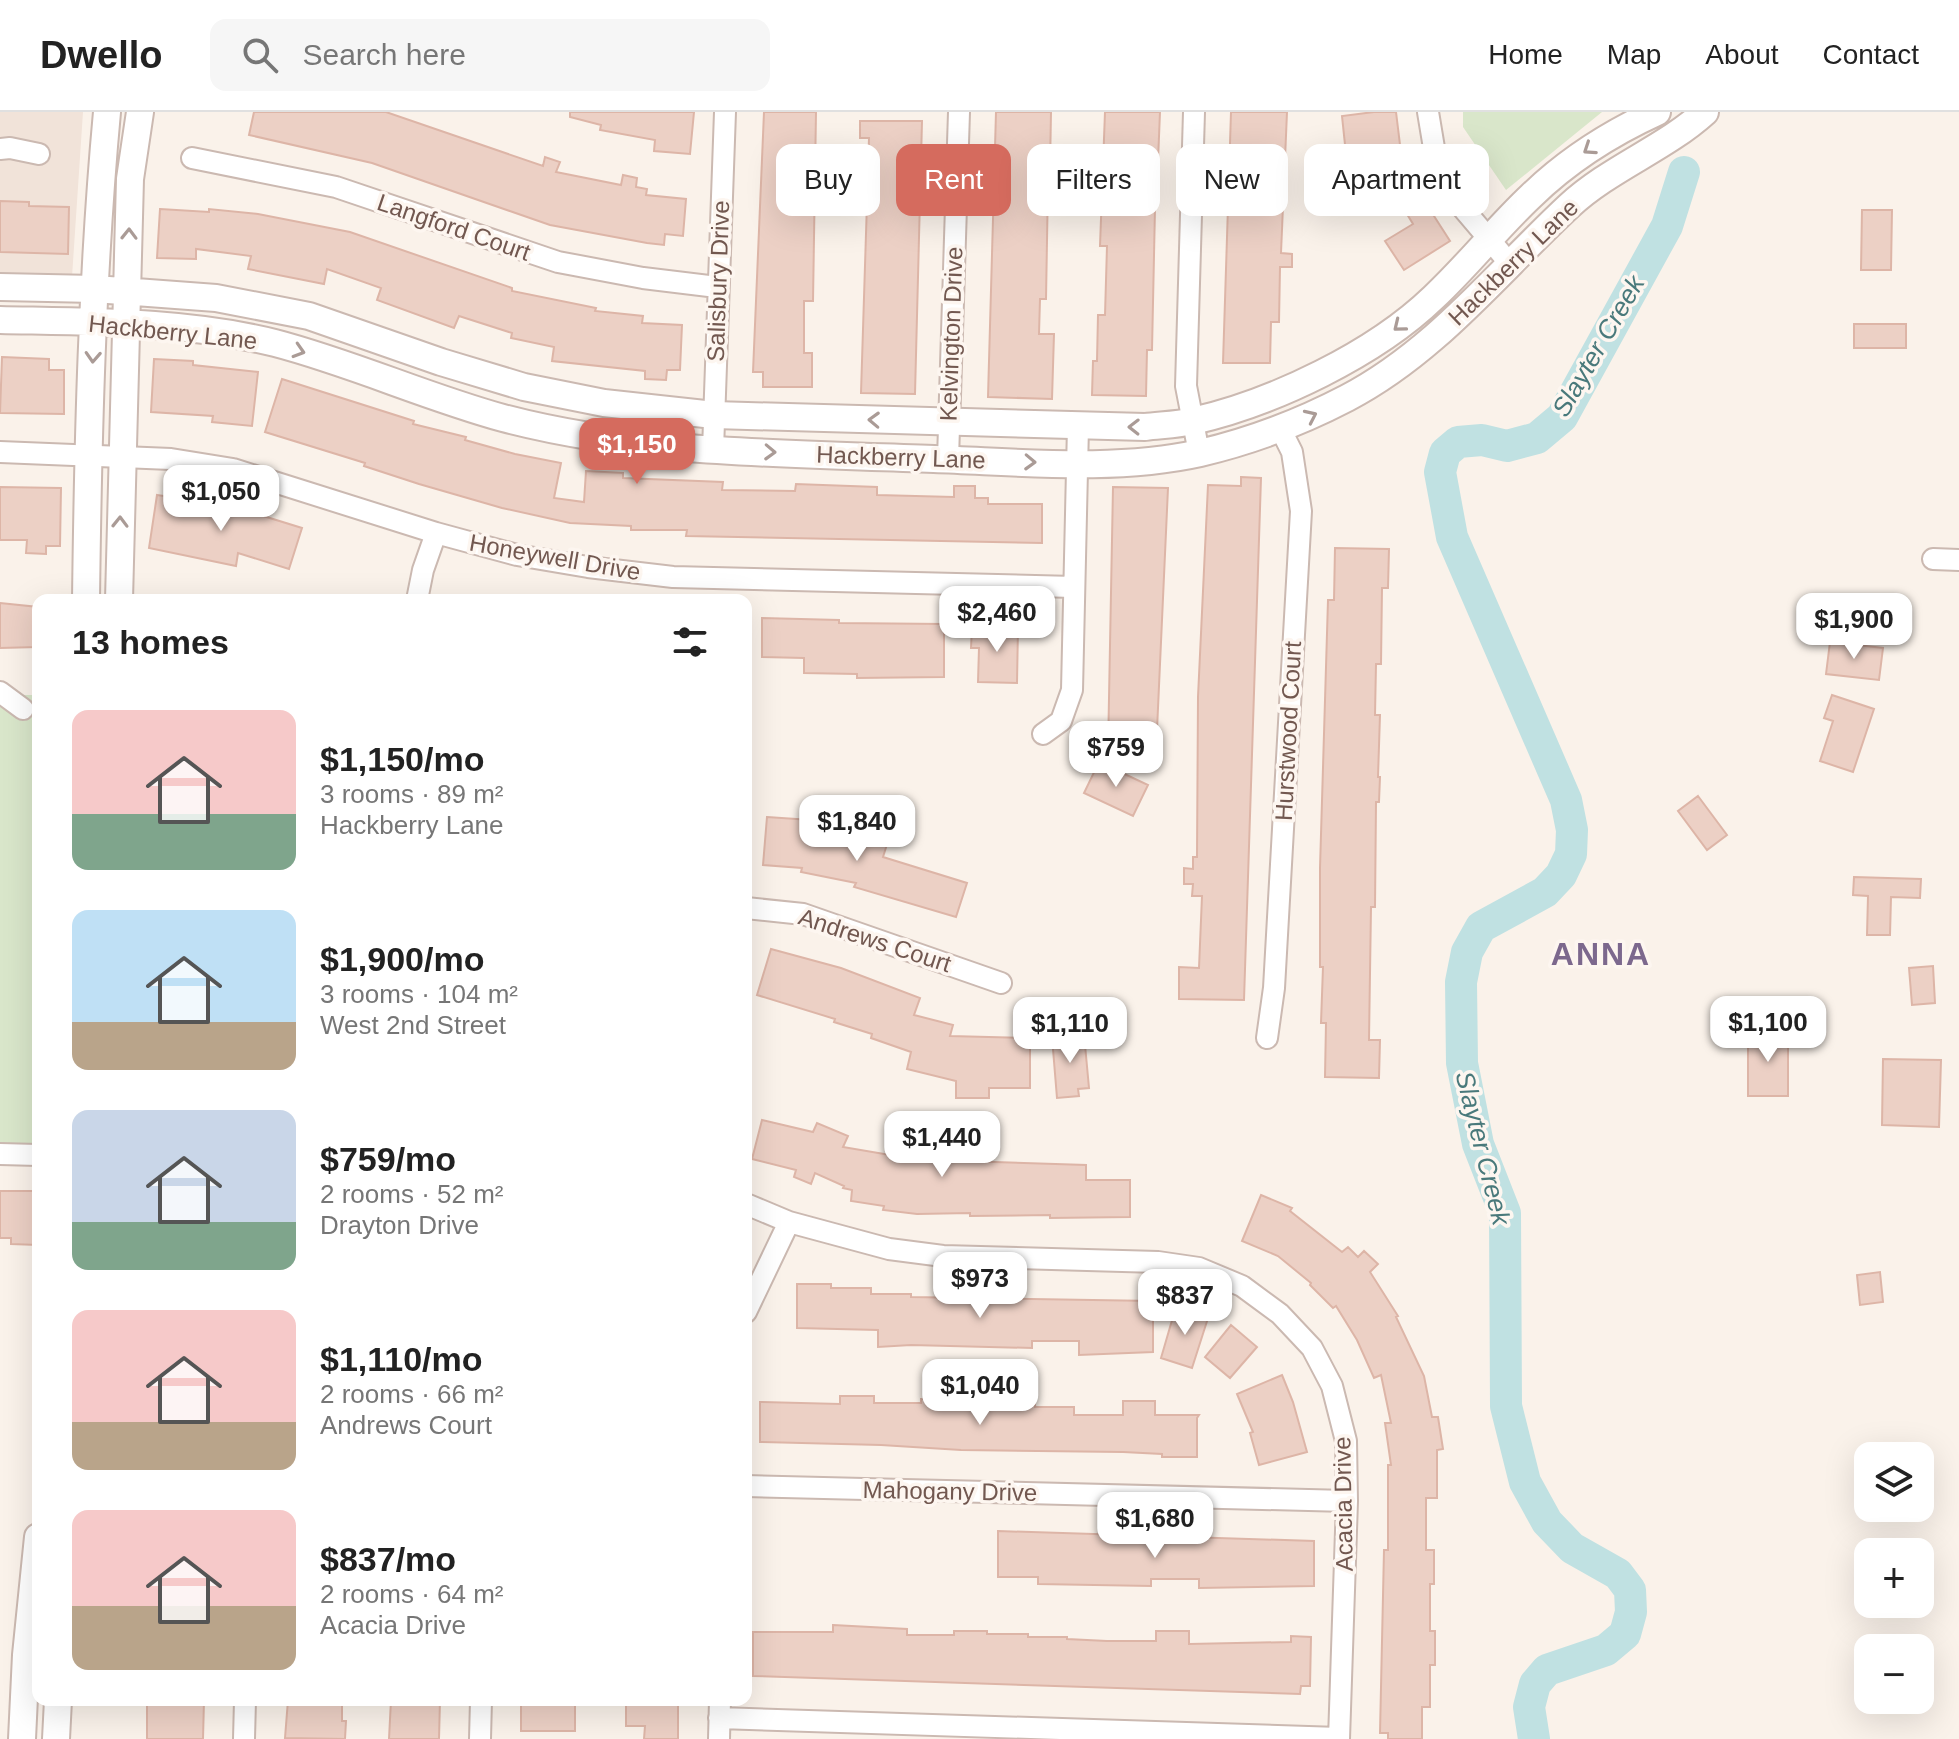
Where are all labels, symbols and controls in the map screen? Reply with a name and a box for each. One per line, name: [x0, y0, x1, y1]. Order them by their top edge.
search box: [210, 19, 770, 91]
icon: search: [238, 33, 282, 77]
text: Dwello: [40, 34, 162, 76]
text: Search here: [302, 38, 466, 71]
text: Home: [1488, 39, 1563, 70]
text: Map: [1607, 39, 1661, 70]
text: About: [1705, 39, 1779, 70]
text: Contact: [1823, 39, 1919, 70]
one-way arrow: [1583, 140, 1597, 155]
chip: Buy: [776, 144, 880, 216]
chip: Rent: [896, 144, 1011, 216]
chip: Filters: [1027, 144, 1160, 216]
chip: New: [1176, 144, 1288, 216]
chip: Apartment: [1304, 144, 1489, 216]
street label: Langford Court: [374, 188, 534, 266]
street label: Hackberry Lane: [1443, 193, 1583, 331]
street label: Salisbury Drive: [702, 200, 734, 362]
one-way arrow: [120, 227, 137, 240]
street label: Kelvington Drive: [934, 246, 968, 422]
water label: Slayter Creek: [1546, 269, 1651, 422]
street label: Hackberry Lane: [87, 310, 259, 354]
one-way arrow: [1394, 316, 1408, 331]
one-way arrow: [292, 342, 306, 358]
one-way arrow: [84, 351, 101, 364]
one-way arrow: [1302, 410, 1317, 426]
one-way arrow: [867, 412, 880, 429]
pin: $1,150: [572, 418, 702, 486]
one-way arrow: [1127, 418, 1140, 436]
text: $1,150: [597, 429, 677, 459]
street label: Hackberry Lane: [816, 441, 986, 473]
one-way arrow: [764, 444, 777, 461]
one-way arrow: [1024, 453, 1037, 470]
pin: $1,050: [156, 465, 286, 533]
text: $1,050: [181, 476, 261, 506]
one-way arrow: [111, 515, 129, 528]
street label: Honeywell Drive: [467, 529, 643, 585]
pin: $2,460: [932, 586, 1062, 654]
pin: $1,900: [1789, 593, 1919, 661]
text: $2,460: [957, 597, 1037, 627]
text: $1,900: [1814, 604, 1894, 634]
icon: filters: [668, 620, 712, 664]
text: 13 homes: [72, 623, 229, 661]
street label: Hurstwood Court: [1270, 640, 1306, 822]
pin: $759: [1069, 721, 1163, 789]
text: $759: [1087, 732, 1145, 762]
text: $1,150/mo: [320, 740, 484, 778]
icon: home: [136, 742, 232, 838]
text: 3 rooms · 89 m²: [320, 779, 504, 809]
pin: $1,840: [792, 795, 922, 863]
text: $1,840: [817, 806, 897, 836]
text: Hackberry Lane: [320, 810, 504, 840]
street label: Andrews Court: [795, 903, 955, 977]
district label: ANNA: [1551, 936, 1651, 972]
text: $1,900/mo: [320, 940, 484, 978]
icon: home: [136, 942, 232, 1038]
text: 3 rooms · 104 m²: [320, 979, 518, 1009]
pin: $1,100: [1703, 996, 1833, 1064]
pin: $1,110: [1005, 997, 1135, 1065]
text: $1,100: [1728, 1007, 1808, 1037]
text: $1,110: [1031, 1008, 1109, 1038]
text: West 2nd Street: [320, 1010, 506, 1040]
water label: Slayter Creek: [1449, 1068, 1517, 1230]
pin: $1,440: [877, 1111, 1007, 1179]
text: $1,440: [902, 1122, 982, 1152]
text: $759/mo: [320, 1140, 456, 1178]
icon: home: [136, 1142, 232, 1238]
text: 2 rooms · 52 m²: [320, 1179, 504, 1209]
text: Drayton Drive: [320, 1210, 479, 1240]
pin: $973: [933, 1252, 1027, 1320]
text: $973: [951, 1263, 1009, 1293]
pin: $837: [1138, 1269, 1232, 1337]
text: $837: [1156, 1280, 1214, 1310]
text: $1,110/mo: [320, 1340, 483, 1378]
icon: home: [136, 1342, 232, 1438]
pin: $1,040: [915, 1359, 1045, 1427]
text: $1,040: [940, 1370, 1020, 1400]
text: 2 rooms · 66 m²: [320, 1379, 504, 1409]
text: Andrews Court: [320, 1410, 492, 1440]
street label: Acacia Drive: [1328, 1436, 1358, 1572]
map controls: [1854, 1442, 1934, 1714]
button: layers: [1854, 1442, 1934, 1522]
street label: Mahogany Drive: [862, 1476, 1038, 1506]
pin: $1,680: [1090, 1492, 1220, 1560]
text: $1,680: [1115, 1503, 1195, 1533]
button: +: [1854, 1538, 1934, 1618]
text: $837/mo: [320, 1540, 456, 1578]
icon: home: [136, 1542, 232, 1638]
text: 2 rooms · 64 m²: [320, 1579, 504, 1609]
text: Acacia Drive: [320, 1610, 466, 1640]
button: −: [1854, 1634, 1934, 1714]

